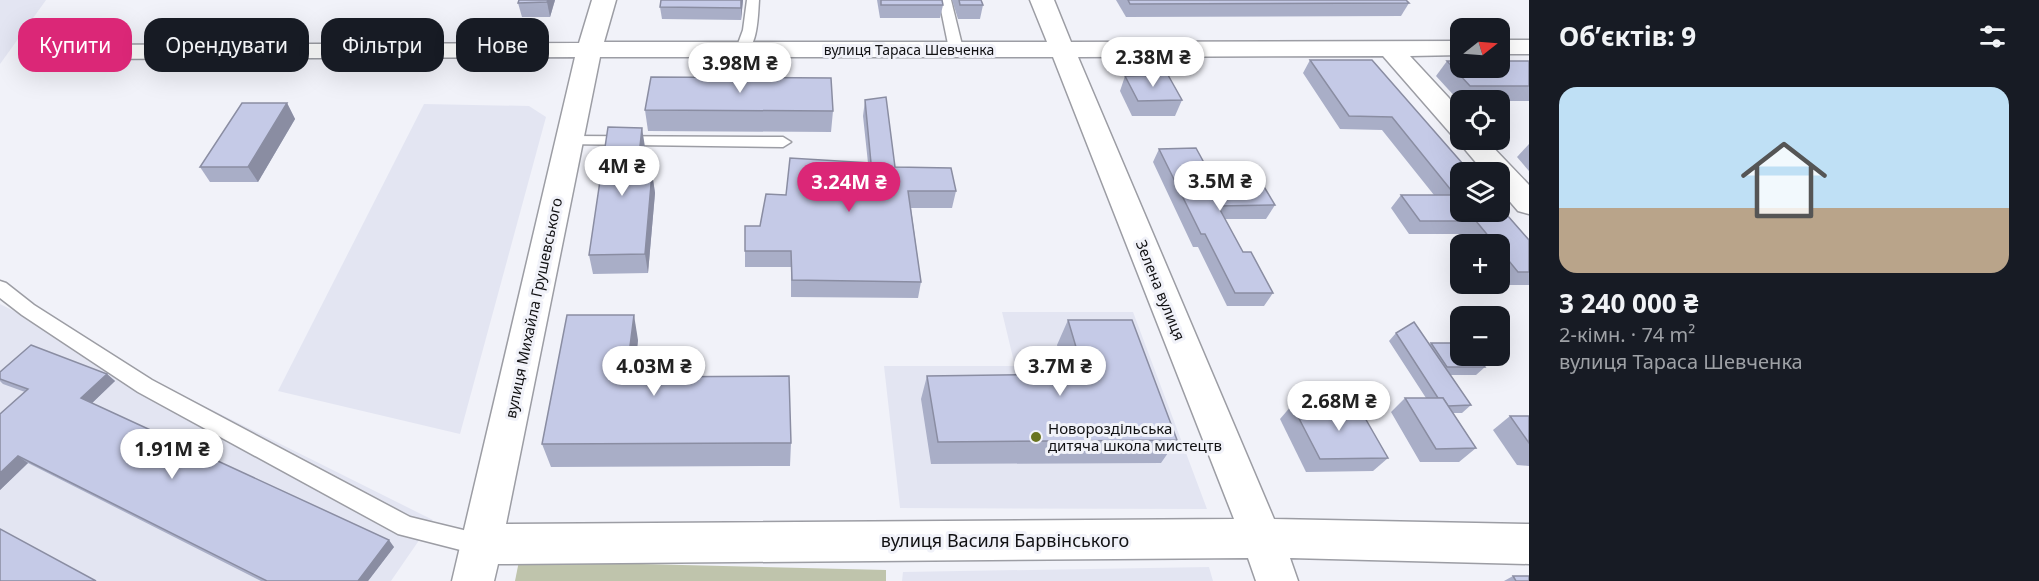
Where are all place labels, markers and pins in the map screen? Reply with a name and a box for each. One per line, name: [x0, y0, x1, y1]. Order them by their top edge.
pin: 2.38M ₴: [1098, 37, 1208, 88]
pin: 3.98M ₴: [685, 43, 795, 94]
pin: 4M ₴: [586, 146, 658, 197]
pin: 3.5M ₴: [1171, 161, 1269, 212]
pin: 3.24M ₴: [794, 162, 904, 213]
pin: 4.03M ₴: [599, 346, 709, 397]
pin: 3.7M ₴: [1011, 346, 1109, 397]
pin: 2.68M ₴: [1284, 381, 1394, 432]
place label: Новороздільська дитяча школа мистецтв: [1048, 418, 1222, 455]
pin: 1.91M ₴: [117, 429, 227, 480]
marker: Новороздільська дитяча школа мистецтв: [1029, 430, 1043, 444]

